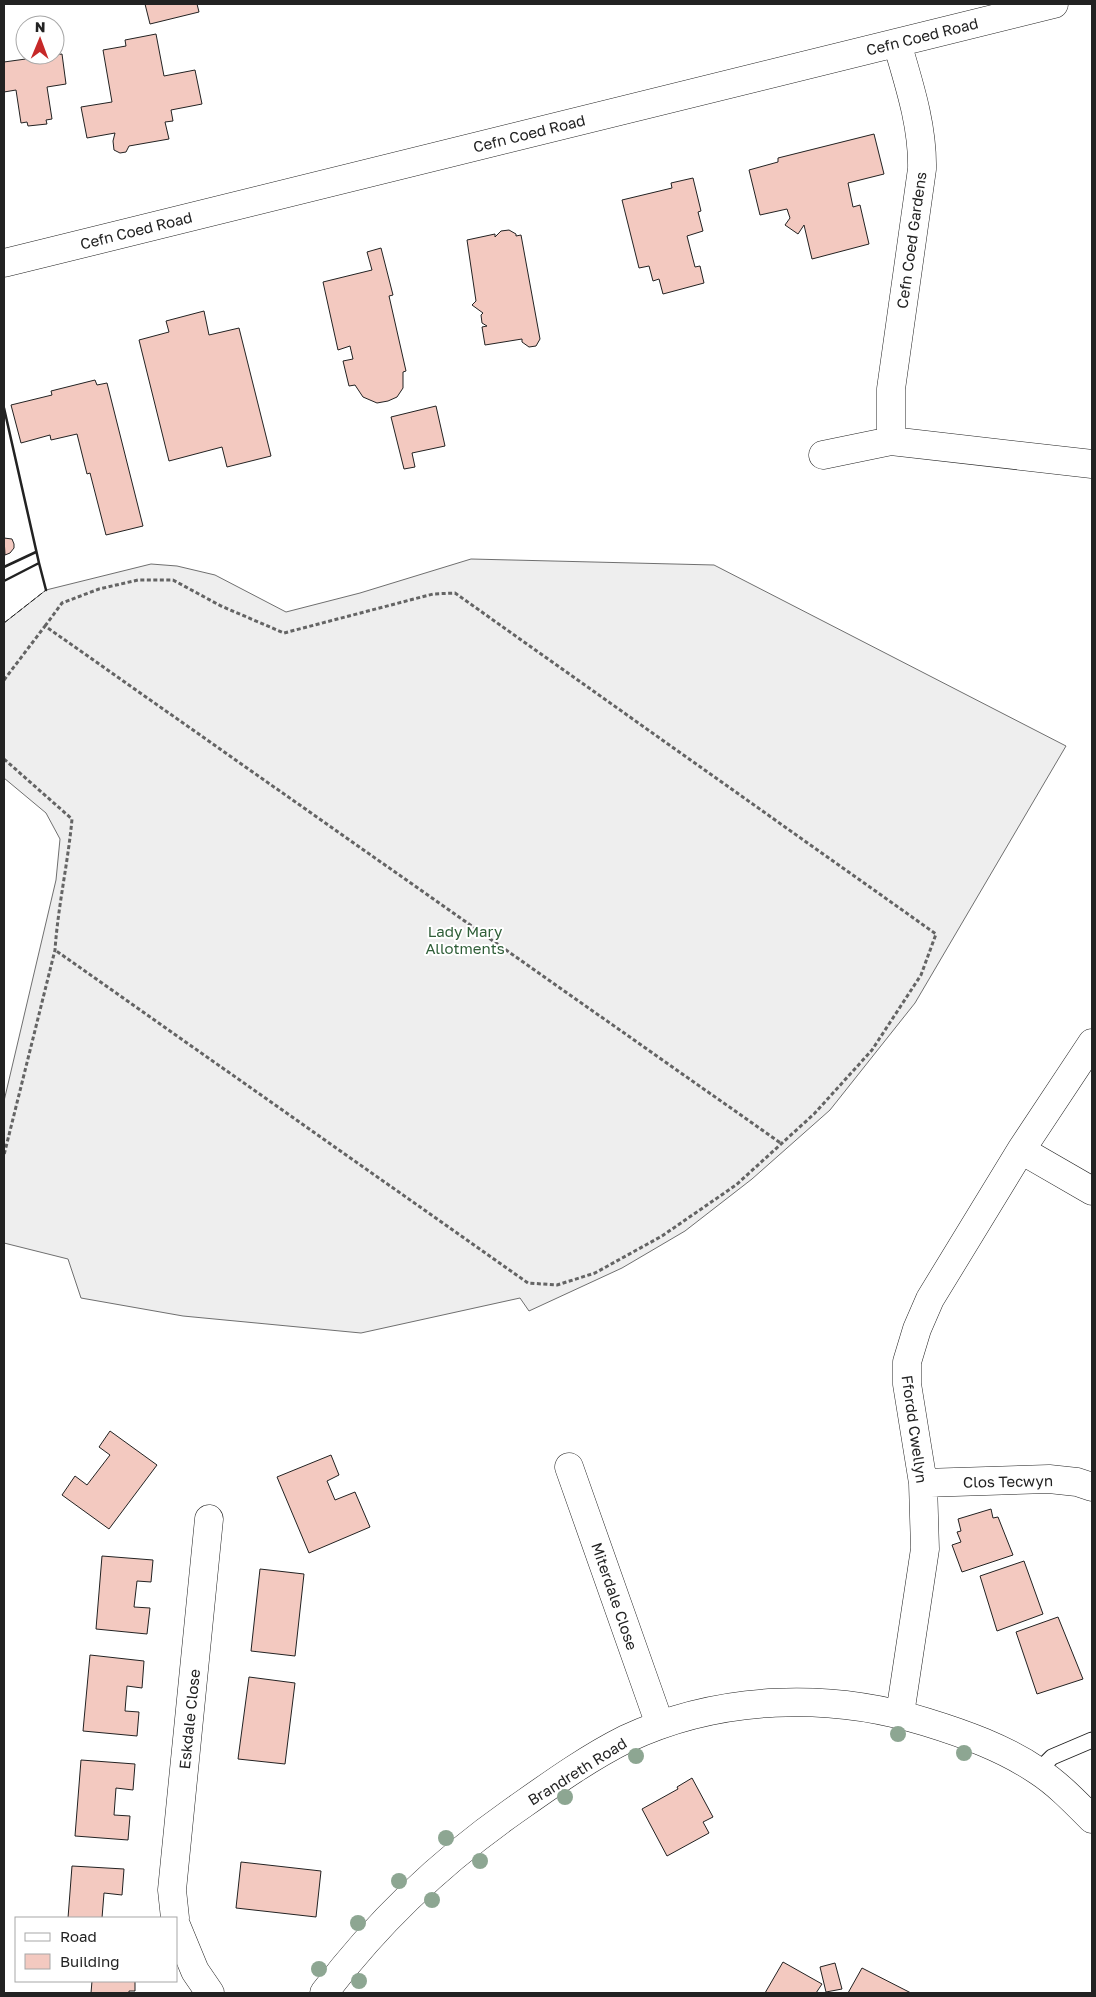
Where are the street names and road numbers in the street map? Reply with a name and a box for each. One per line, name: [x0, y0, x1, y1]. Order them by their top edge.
street label: Cefn Coed Road: [864, 13, 980, 59]
street label: Cefn Coed Road: [471, 110, 587, 156]
street label: Cefn Coed Gardens: [892, 170, 930, 310]
street label: Cefn Coed Road: [78, 207, 194, 253]
street label: Ffordd Cwellyn: [899, 1374, 931, 1484]
street label: Clos Tecwyn: [963, 1471, 1053, 1491]
street label: Miterdale Close: [588, 1540, 642, 1652]
street label: Eskdale Close: [175, 1668, 203, 1770]
street label: Brandreth Road: [524, 1733, 630, 1809]

